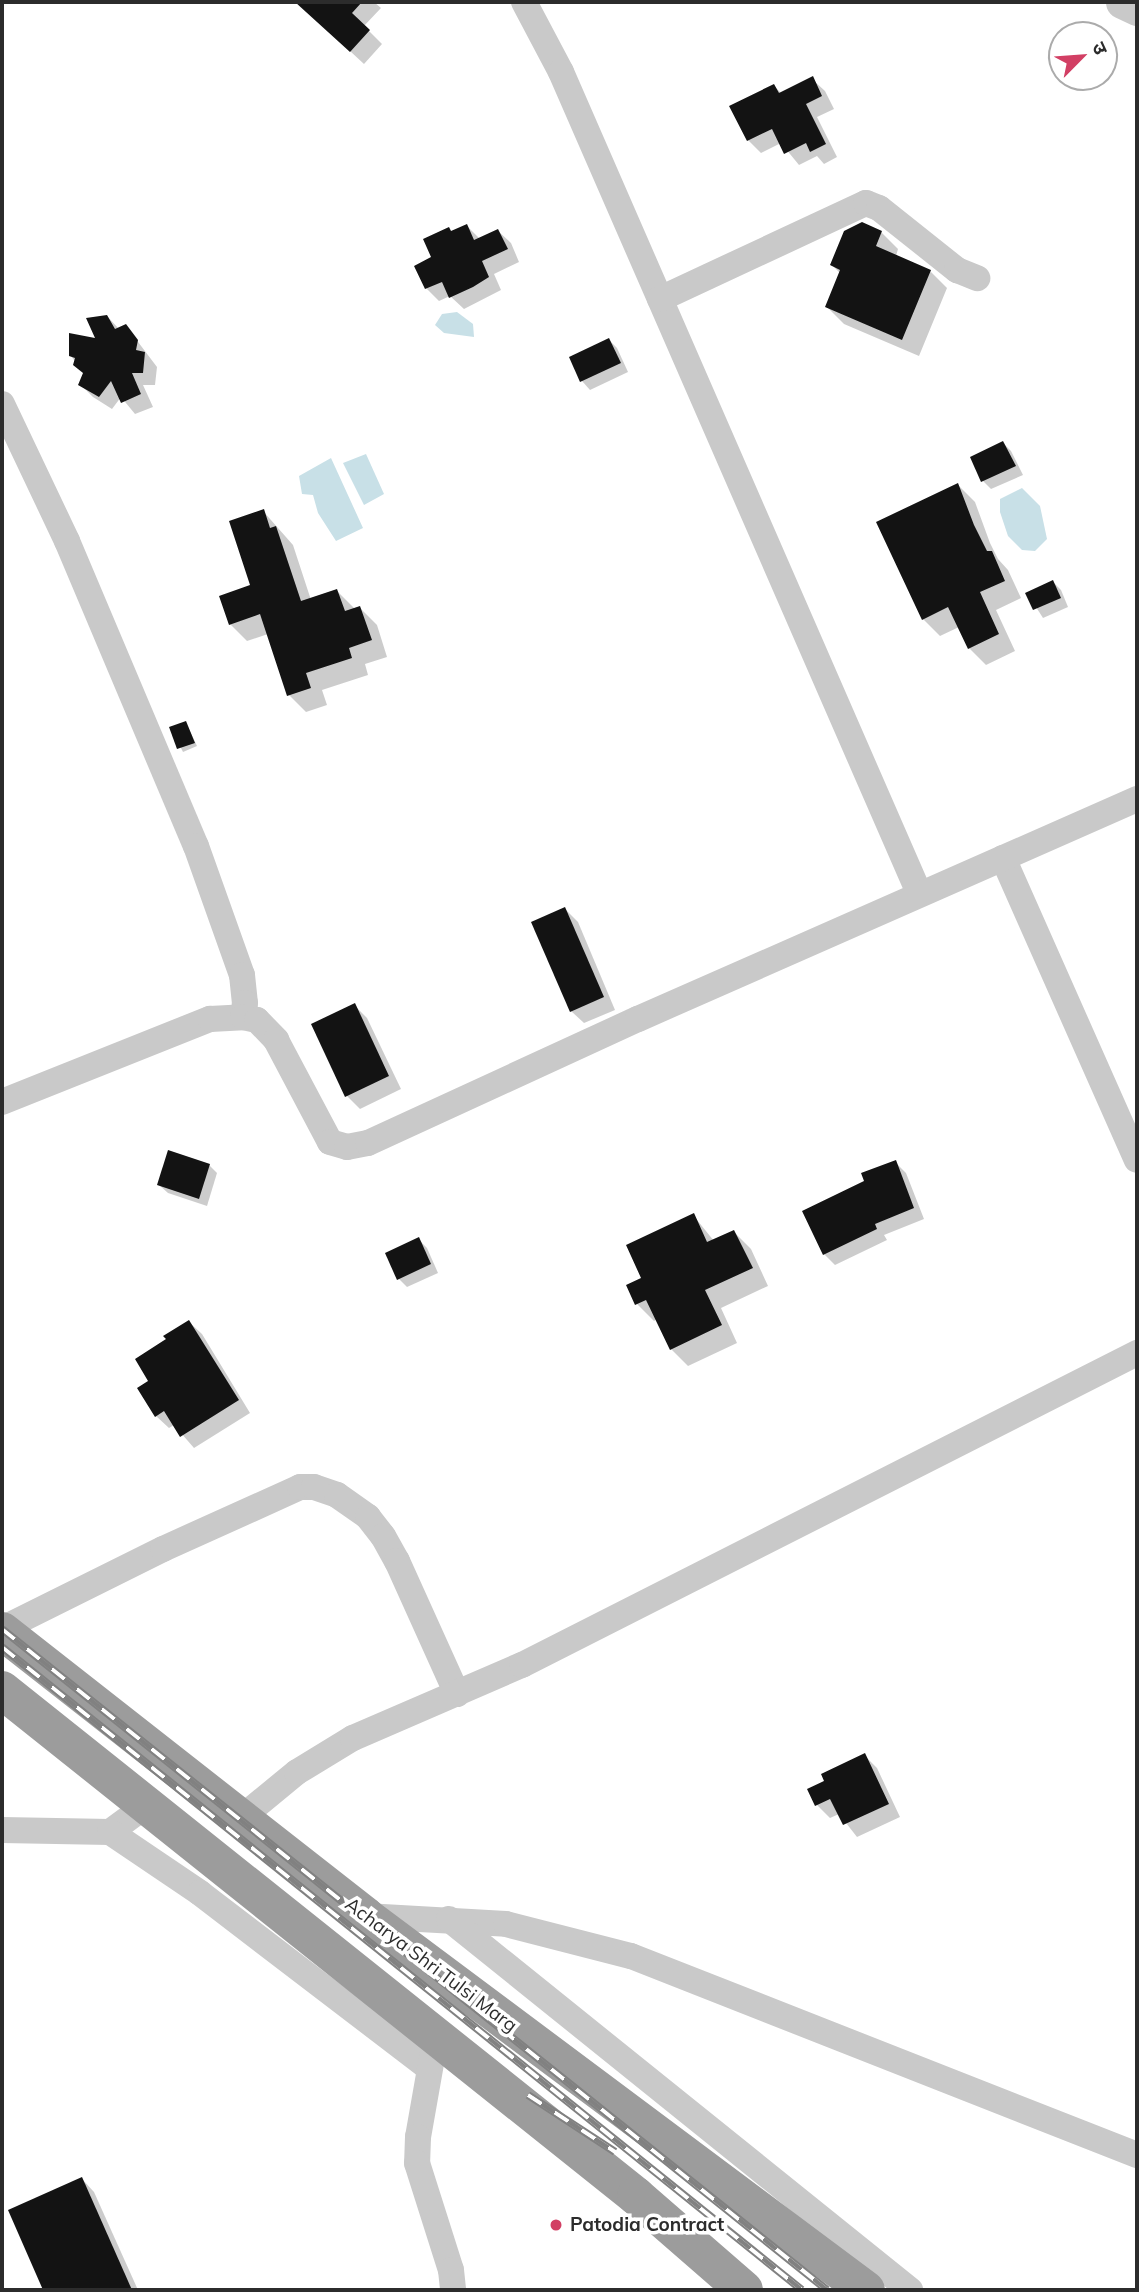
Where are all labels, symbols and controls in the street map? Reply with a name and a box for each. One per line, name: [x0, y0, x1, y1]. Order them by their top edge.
north arrow: [1048, 21, 1118, 91]
text: उ: [1087, 38, 1113, 58]
street label: Acharya Shri Tulsi Marg: [341, 1893, 521, 2037]
place label: Patodia Contract: [570, 2214, 724, 2236]
marker: Patodia Contract: [548, 2217, 564, 2233]

